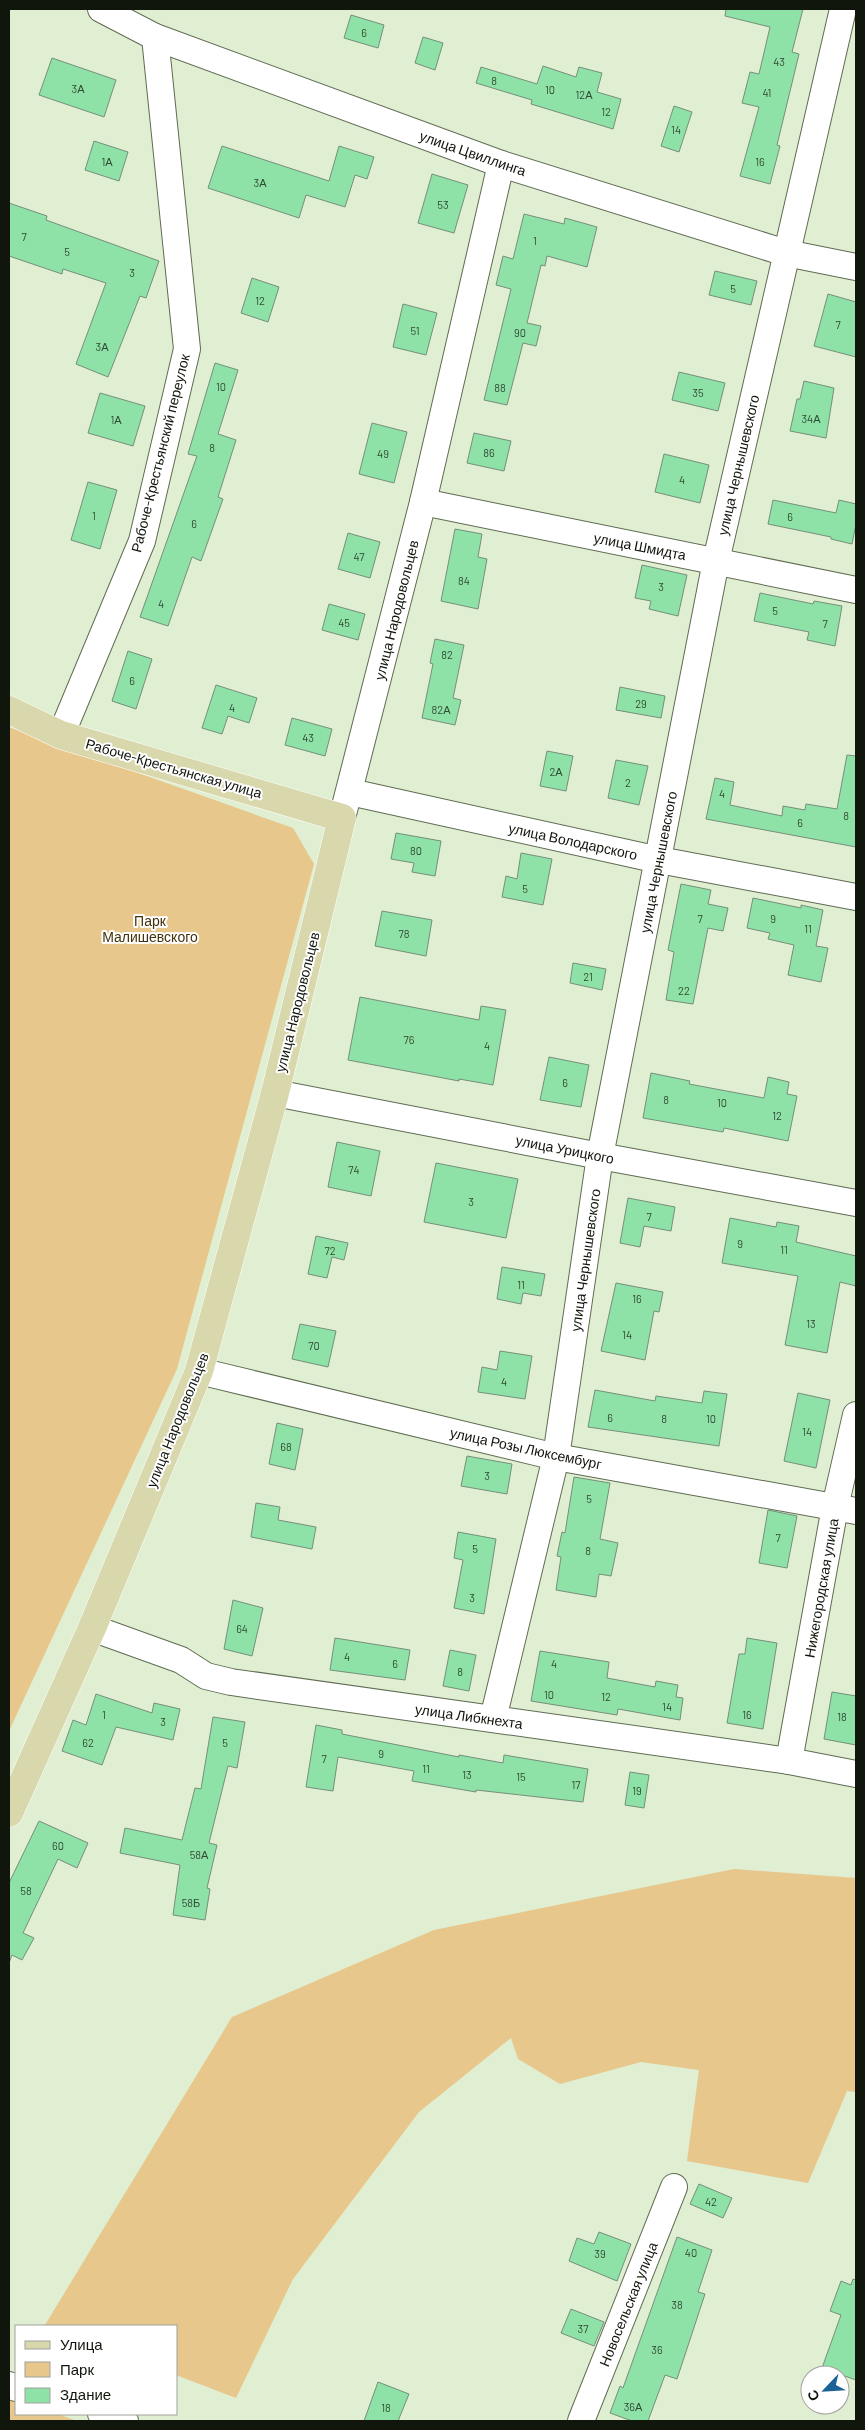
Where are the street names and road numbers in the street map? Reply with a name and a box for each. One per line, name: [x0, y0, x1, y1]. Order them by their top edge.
street label: улица Цвиллинга: [418, 127, 529, 179]
street label: Рабоче-Крестьянский переулок: [127, 351, 193, 554]
street label: улица Чернышевского: [714, 393, 763, 537]
street label: улица Шмидта: [592, 529, 688, 563]
street label: улица Народовольцев: [370, 538, 422, 682]
street label: Рабоче-Крестьянская улица: [84, 735, 264, 801]
street label: улица Чернышевского: [636, 790, 680, 934]
street label: улица Володарского: [507, 819, 639, 863]
street label: улица Народовольцев: [271, 930, 323, 1074]
street label: улица Урицкого: [514, 1131, 616, 1167]
street label: улица Чернышевского: [567, 1187, 603, 1332]
street label: улица Народовольцев: [142, 1350, 212, 1490]
street label: улица Розы Люксембург: [449, 1424, 603, 1472]
street label: Нижегородская улица: [800, 1517, 842, 1659]
street label: улица Либкнехта: [414, 1700, 524, 1732]
street label: Новосельская улица: [595, 2239, 661, 2369]

